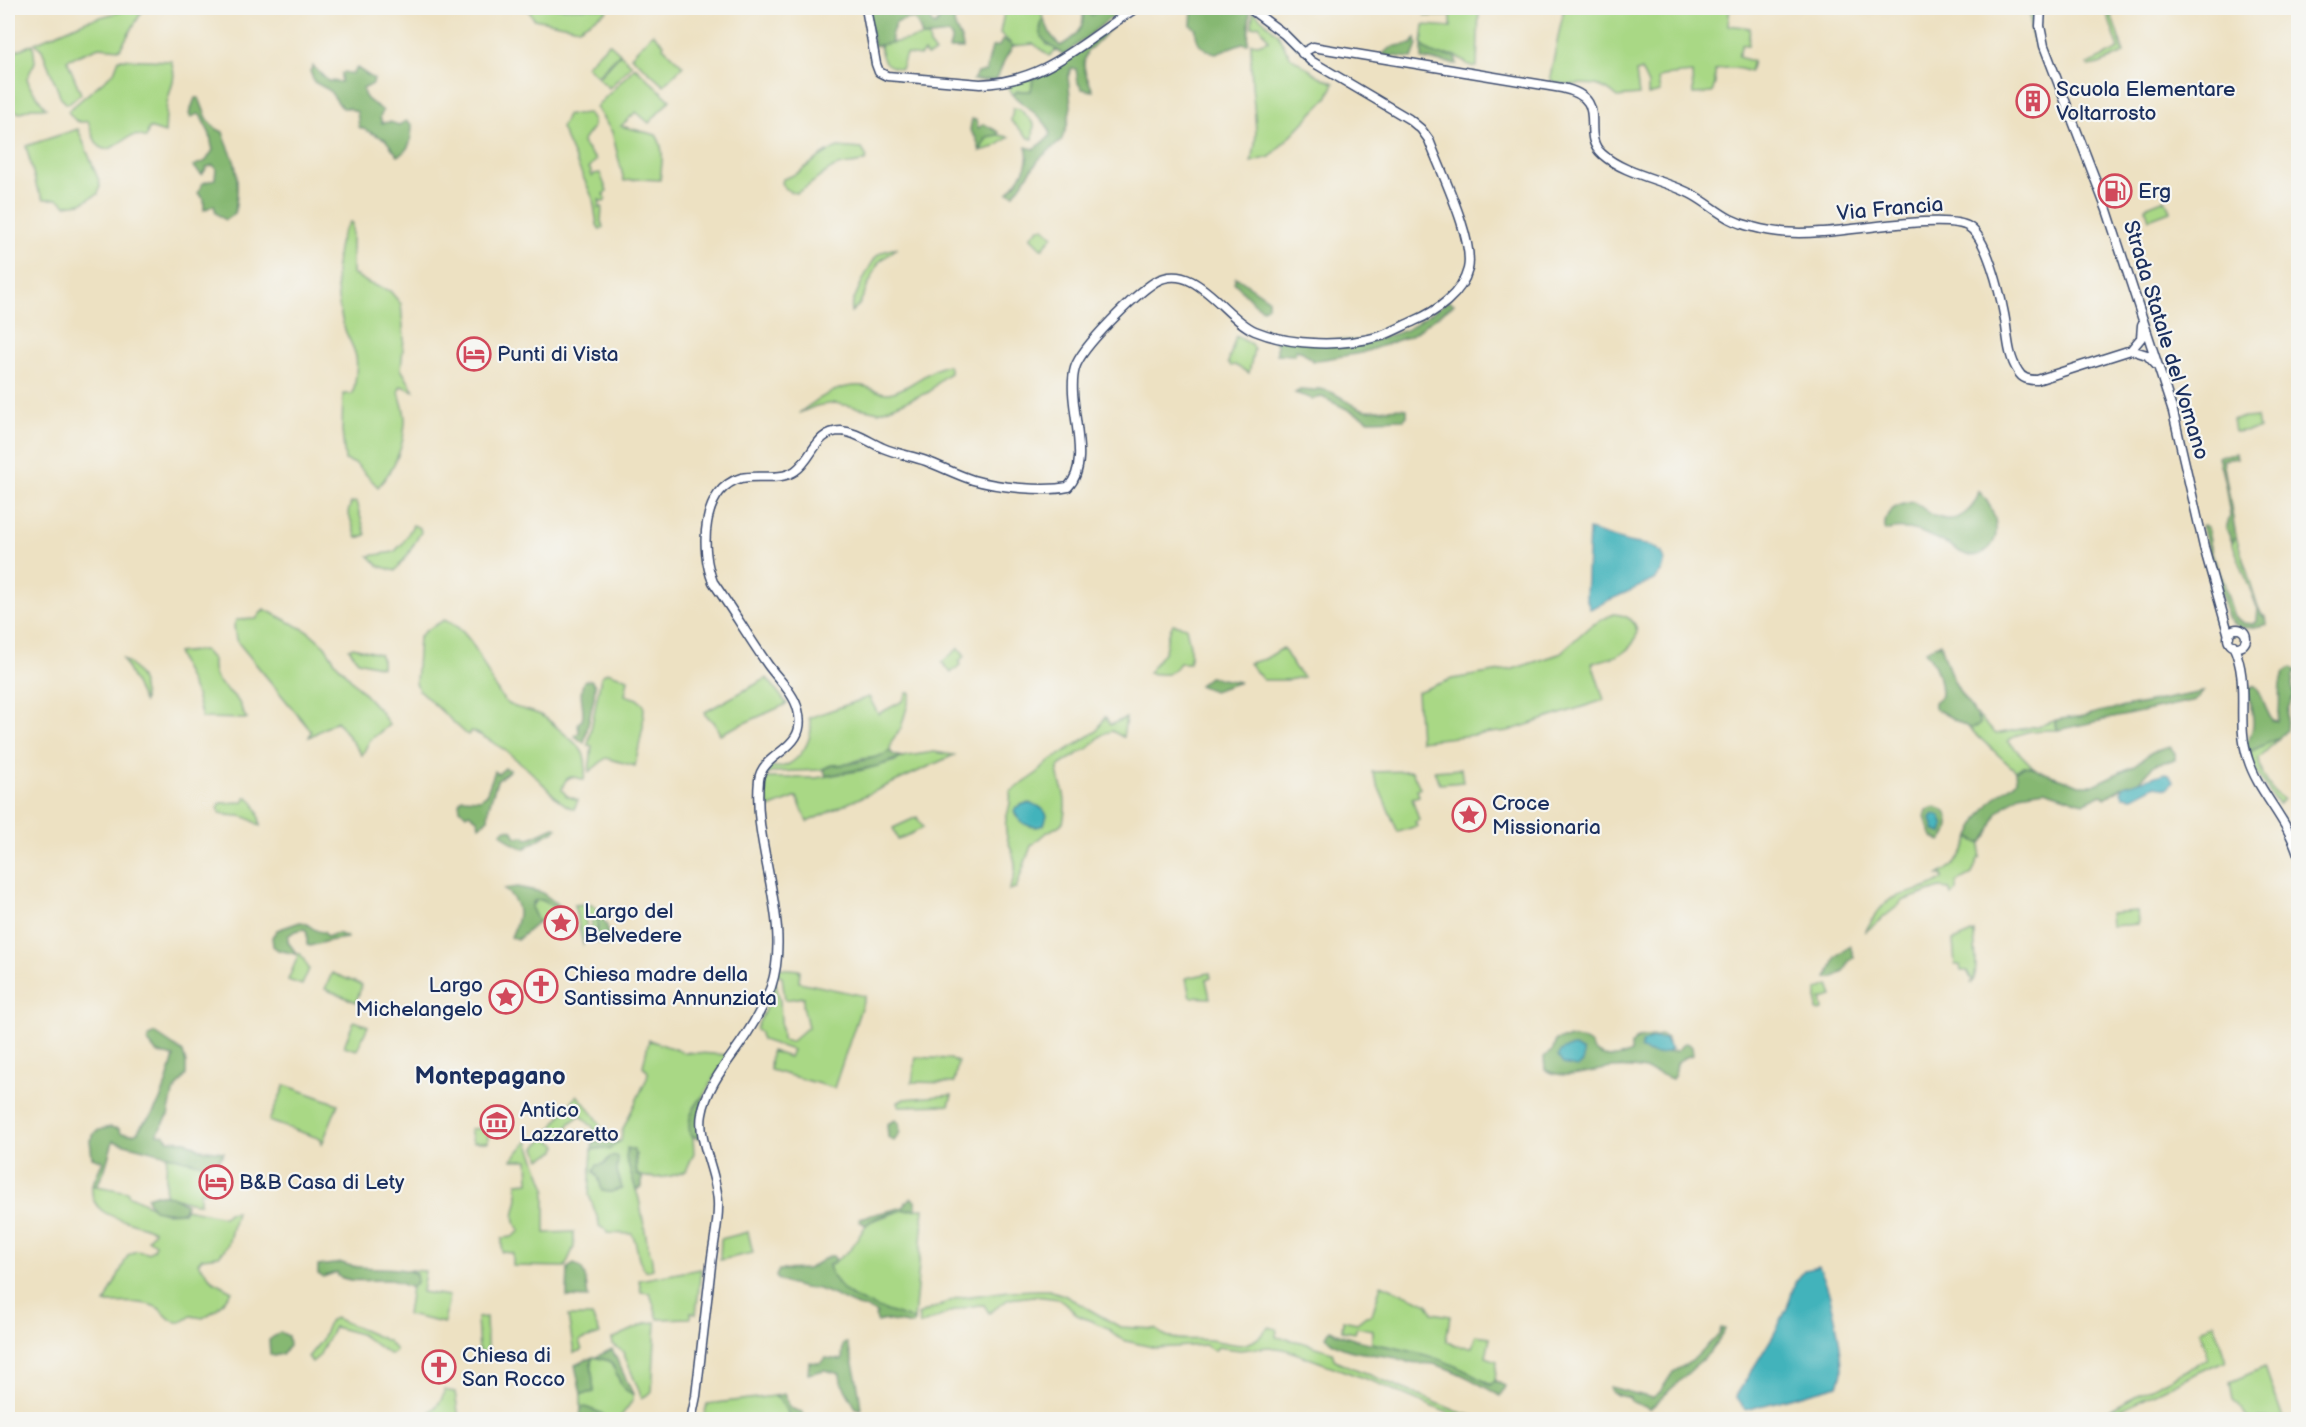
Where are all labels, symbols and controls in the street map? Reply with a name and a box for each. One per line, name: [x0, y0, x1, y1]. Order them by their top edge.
place label: Scuola Elementare Voltarrosto: [2056, 77, 2235, 126]
building icon: Scuola Elementare Voltarrosto: [2015, 83, 2051, 119]
fuel station icon: Erg: [2097, 173, 2133, 209]
place label: Erg: [2138, 179, 2171, 204]
street label: Via Francia: [1836, 192, 1944, 226]
street label: Strada Statale del Vomano: [2118, 217, 2214, 463]
hotel icon: Punti di Vista: [456, 336, 492, 372]
place label: Punti di Vista: [497, 342, 619, 367]
place label: Croce Missionaria: [1492, 791, 1601, 840]
place icon: Croce Missionaria: [1451, 797, 1487, 833]
place label: Largo del Belvedere: [584, 899, 682, 948]
place icon: Largo del Belvedere: [543, 905, 579, 941]
place label: Chiesa madre della Santissima Annunziata: [564, 962, 777, 1011]
church icon: Chiesa madre della Santissima Annunziata: [523, 968, 559, 1004]
place label: Largo Michelangelo: [355, 973, 483, 1022]
place icon: Largo Michelangelo: [488, 979, 524, 1015]
district label: Montepagano: [414, 1062, 566, 1091]
place label: Antico Lazzaretto: [520, 1098, 619, 1147]
museum icon: Antico Lazzaretto: [479, 1104, 515, 1140]
hotel icon: B&B Casa di Lety: [198, 1164, 234, 1200]
place label: B&B Casa di Lety: [239, 1170, 405, 1195]
place label: Chiesa di San Rocco: [462, 1343, 565, 1392]
church icon: Chiesa di San Rocco: [421, 1349, 457, 1385]

